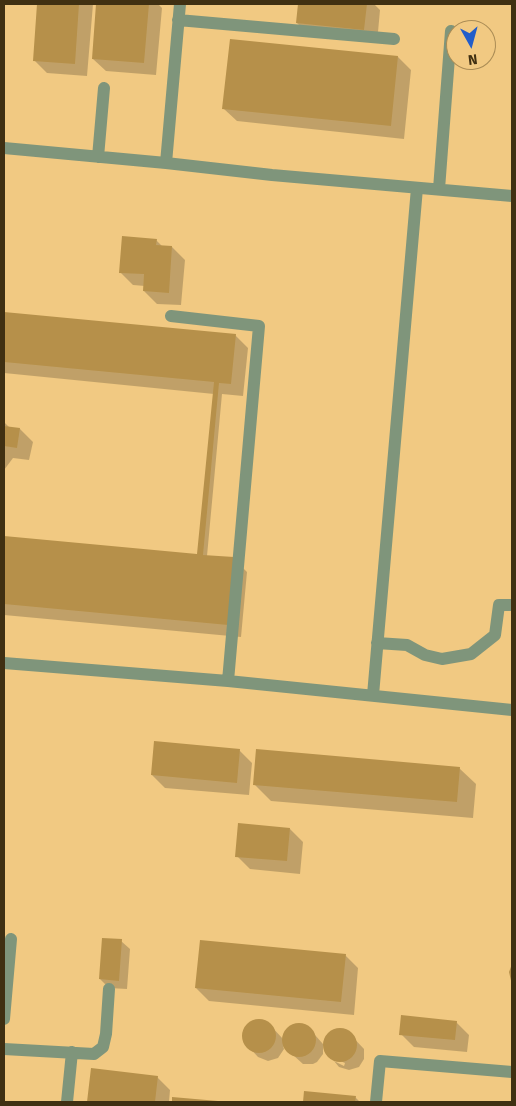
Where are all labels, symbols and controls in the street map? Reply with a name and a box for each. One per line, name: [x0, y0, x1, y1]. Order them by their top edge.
north arrow: [446, 20, 496, 70]
text: N: [467, 50, 478, 68]

